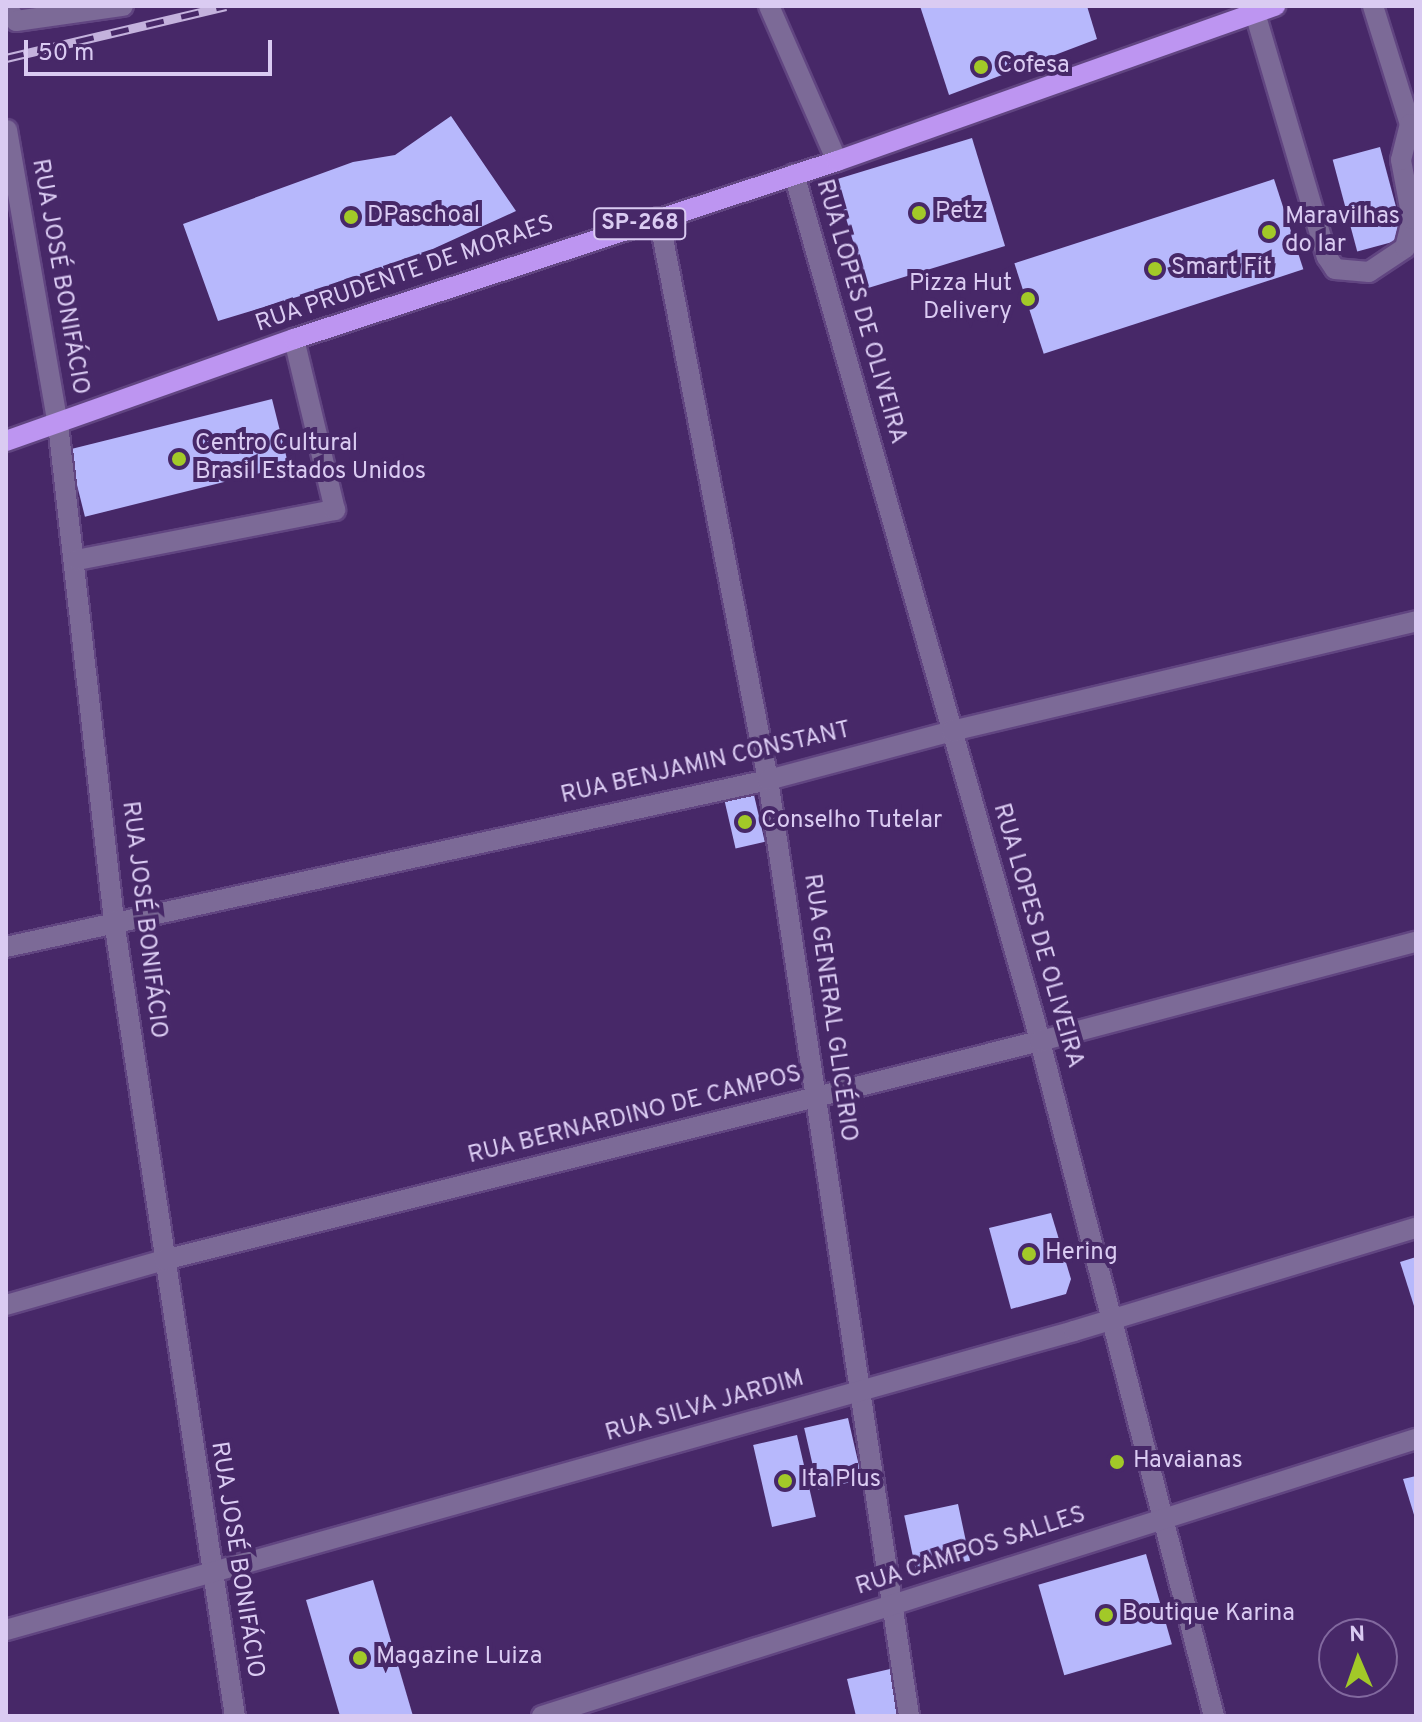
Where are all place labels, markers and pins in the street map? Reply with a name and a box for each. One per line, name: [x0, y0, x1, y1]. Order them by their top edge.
place label: Cofesa: [997, 53, 1070, 81]
marker: Cofesa: [972, 58, 990, 76]
place label: Petz: [935, 199, 984, 227]
place label: DPaschoal: [367, 203, 480, 231]
marker: Petz: [910, 204, 928, 222]
place label: Maravilhas do lar: [1285, 204, 1400, 260]
marker: DPaschoal: [342, 208, 360, 226]
marker: Maravilhas do lar: [1260, 223, 1278, 241]
place label: Smart Fit: [1171, 255, 1272, 283]
marker: Smart Fit: [1146, 260, 1164, 278]
place label: Pizza Hut Delivery: [909, 271, 1012, 327]
marker: Pizza Hut Delivery: [1019, 290, 1037, 308]
place label: Centro Cultural Brasil Estados Unidos: [195, 431, 426, 487]
marker: Centro Cultural Brasil Estados Unidos: [170, 450, 188, 468]
place label: Conselho Tutelar: [761, 808, 943, 836]
marker: Conselho Tutelar: [736, 813, 754, 831]
place label: Hering: [1045, 1240, 1118, 1268]
marker: Hering: [1020, 1245, 1038, 1263]
place label: Havaianas: [1133, 1448, 1243, 1476]
marker: Havaianas: [1108, 1453, 1126, 1471]
place label: Ita Plus: [801, 1467, 881, 1495]
marker: Ita Plus: [776, 1472, 794, 1490]
place label: Boutique Karina: [1122, 1601, 1295, 1629]
marker: Boutique Karina: [1097, 1606, 1115, 1624]
place label: Magazine Luiza: [376, 1644, 542, 1672]
marker: Magazine Luiza: [351, 1649, 369, 1667]

